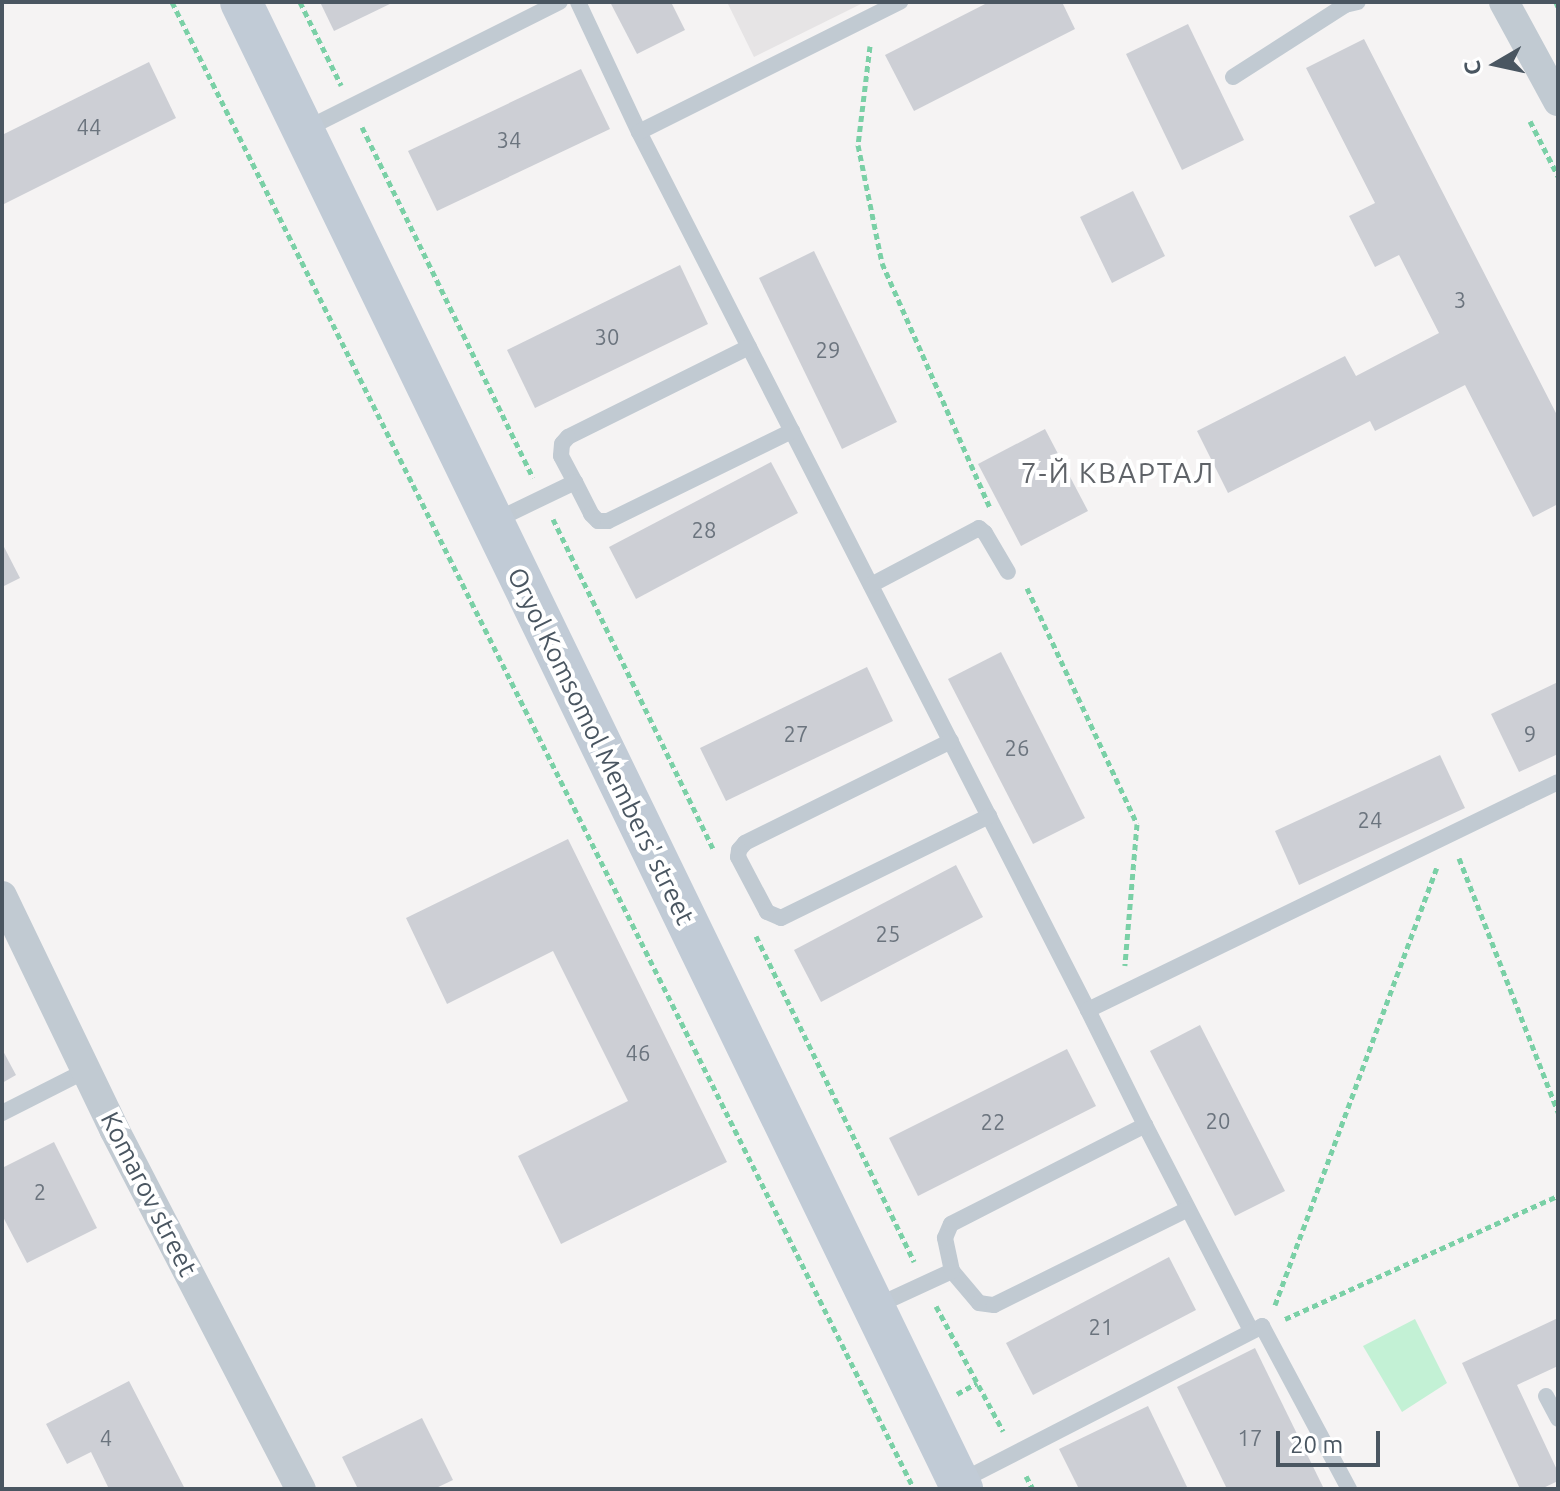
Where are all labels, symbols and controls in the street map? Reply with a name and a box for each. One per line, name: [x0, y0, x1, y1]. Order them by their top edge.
north arrow: [1456, 24, 1536, 104]
text: С: [1458, 59, 1485, 77]
house number: 44: [77, 114, 101, 140]
house number: 34: [497, 127, 521, 153]
house number: 3: [1454, 287, 1466, 313]
house number: 30: [595, 324, 619, 350]
house number: 29: [816, 337, 840, 363]
district label: 7-Й КВАРТАЛ: [1021, 456, 1215, 490]
house number: 28: [692, 517, 716, 543]
street label: Oryol Komsomol Members' street: [501, 562, 701, 930]
house number: 27: [784, 721, 808, 747]
house number: 9: [1524, 721, 1536, 747]
house number: 26: [1005, 735, 1029, 761]
house number: 24: [1358, 807, 1382, 833]
house number: 25: [876, 921, 900, 947]
house number: 46: [626, 1040, 650, 1066]
street label: Komarov street: [94, 1107, 204, 1281]
house number: 20: [1206, 1108, 1230, 1134]
house number: 22: [981, 1109, 1005, 1135]
house number: 2: [34, 1179, 46, 1205]
house number: 21: [1089, 1314, 1113, 1340]
scale bar: [1280, 1415, 1384, 1465]
house number: 4: [100, 1425, 112, 1451]
house number: 17: [1238, 1425, 1262, 1451]
text: 20 m: [1290, 1431, 1343, 1458]

